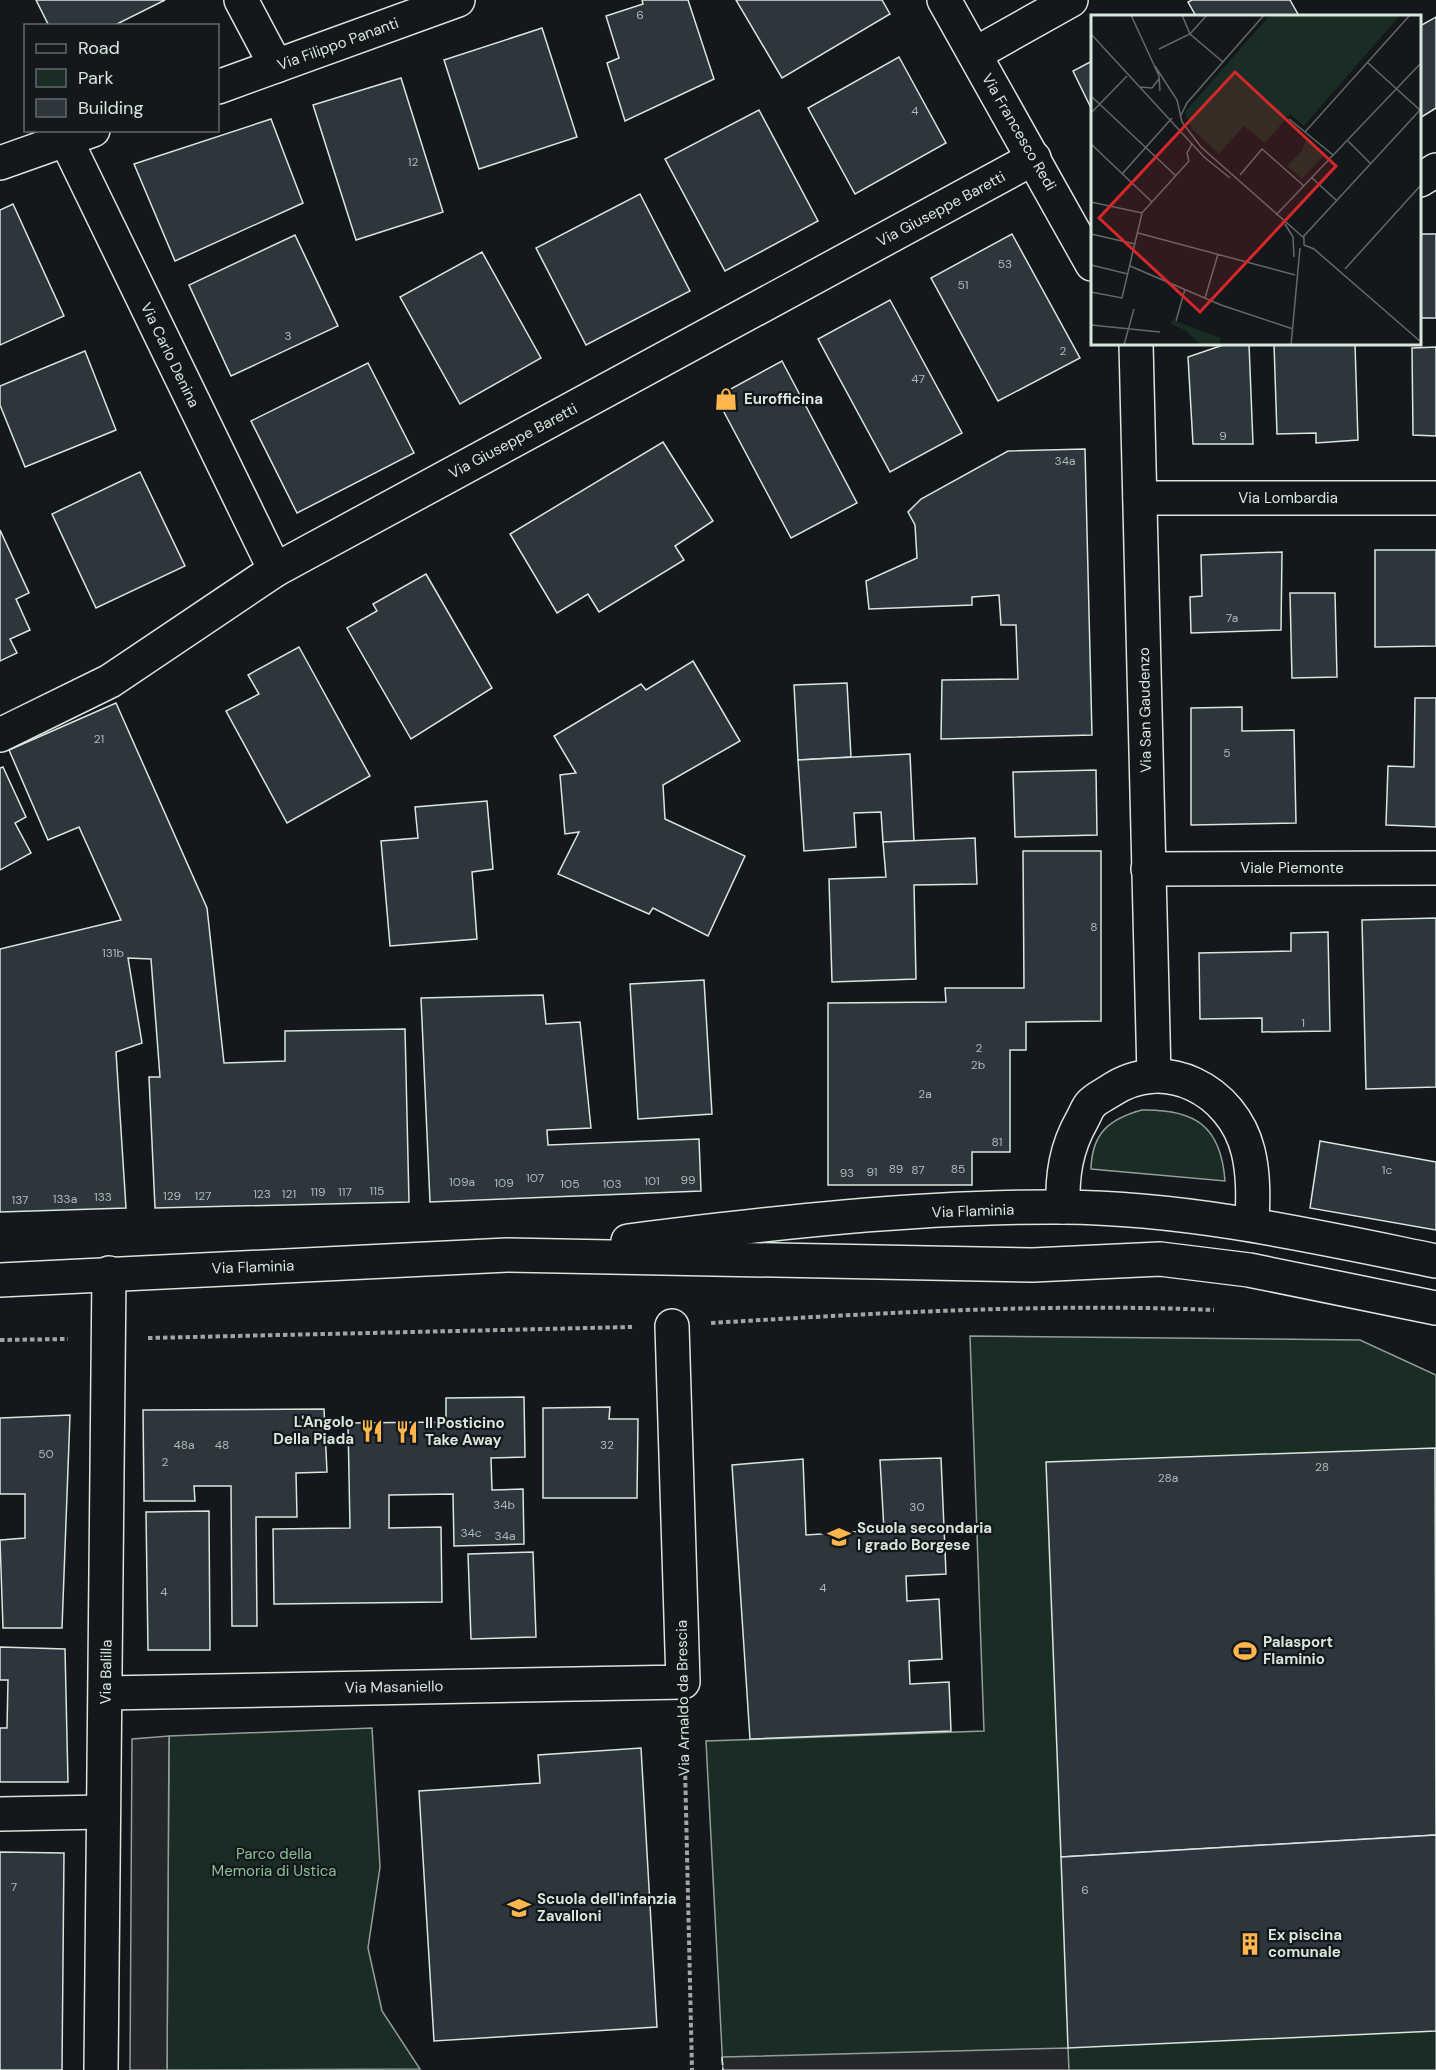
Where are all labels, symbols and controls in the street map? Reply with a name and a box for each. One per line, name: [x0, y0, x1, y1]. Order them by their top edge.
house number: 6: [636, 7, 644, 23]
street label: Via Filippo Pananti: [275, 13, 401, 75]
inset map: [1091, 15, 1421, 345]
legend: [24, 24, 219, 132]
text: Road: [78, 36, 120, 60]
text: Park: [78, 66, 114, 90]
street label: Via Francesco Redi: [977, 70, 1061, 194]
text: Building: [78, 96, 143, 120]
house number: 4: [911, 103, 919, 119]
house number: 12: [408, 154, 418, 170]
street label: Via Giuseppe Baretti: [873, 167, 1009, 251]
house number: 53: [998, 256, 1012, 272]
house number: 51: [957, 277, 969, 293]
street label: Via Carlo Denina: [136, 299, 204, 411]
house number: 3: [284, 328, 292, 344]
house number: 2: [1060, 343, 1067, 359]
house number: 47: [911, 371, 925, 387]
shop icon: Eurofficina: [713, 386, 739, 412]
place label: Eurofficina: [744, 389, 823, 409]
street label: Via Giuseppe Baretti: [445, 399, 581, 483]
house number: 9: [1219, 428, 1227, 444]
house number: 34a: [1055, 453, 1075, 469]
street label: Via Lombardia: [1238, 488, 1338, 508]
house number: 7a: [1226, 610, 1238, 626]
street label: Via San Gaudenzo: [1134, 647, 1156, 773]
house number: 21: [94, 731, 104, 747]
house number: 5: [1223, 745, 1231, 761]
street label: Viale Piemonte: [1240, 858, 1344, 878]
house number: 8: [1090, 919, 1098, 935]
house number: 131b: [102, 945, 124, 961]
house number: 1: [1301, 1015, 1305, 1031]
house number: 2: [976, 1040, 983, 1056]
house number: 2b: [971, 1057, 985, 1073]
house number: 2a: [918, 1086, 932, 1102]
house number: 81: [992, 1134, 1002, 1150]
house number: 89: [889, 1161, 903, 1177]
house number: 85: [951, 1161, 965, 1177]
house number: 87: [911, 1162, 925, 1178]
house number: 1c: [1382, 1162, 1392, 1178]
house number: 91: [866, 1164, 878, 1180]
house number: 93: [840, 1165, 854, 1181]
house number: 107: [526, 1170, 544, 1186]
house number: 99: [680, 1172, 696, 1188]
house number: 101: [644, 1173, 660, 1189]
house number: 109a: [449, 1174, 475, 1190]
house number: 109: [494, 1175, 514, 1191]
house number: 105: [560, 1176, 580, 1192]
house number: 103: [602, 1176, 622, 1192]
house number: 115: [370, 1183, 384, 1199]
house number: 119: [310, 1184, 326, 1200]
house number: 117: [338, 1184, 352, 1200]
house number: 123: [253, 1186, 271, 1202]
house number: 121: [282, 1186, 296, 1202]
house number: 129: [163, 1188, 181, 1204]
house number: 127: [195, 1188, 211, 1204]
house number: 133: [94, 1189, 112, 1205]
house number: 133a: [53, 1191, 77, 1207]
house number: 137: [11, 1192, 29, 1208]
street label: Via Flaminia: [931, 1200, 1015, 1222]
street label: Via Flaminia: [211, 1256, 295, 1278]
place label: L'Angolo Della Piada: [273, 1412, 354, 1449]
place label: Il Posticino Take Away: [425, 1413, 505, 1450]
restaurant icon: L'Angolo Della Piada: [359, 1418, 385, 1444]
restaurant icon: Il Posticino Take Away: [394, 1419, 420, 1445]
house number: 48a: [173, 1437, 195, 1453]
house number: 48: [215, 1437, 229, 1453]
house number: 32: [600, 1437, 614, 1453]
house number: 50: [38, 1446, 54, 1462]
house number: 2: [162, 1454, 169, 1470]
house number: 28: [1315, 1459, 1329, 1475]
house number: 28a: [1158, 1470, 1178, 1486]
house number: 34b: [493, 1497, 515, 1513]
house number: 30: [909, 1499, 925, 1515]
place label: Scuola secondaria I grado Borgese: [857, 1518, 992, 1555]
school or university icon: Scuola secondaria I grado Borgese: [826, 1524, 852, 1550]
house number: 34c: [460, 1525, 482, 1541]
house number: 34a: [495, 1528, 515, 1544]
house number: 4: [819, 1580, 827, 1596]
house number: 4: [160, 1584, 168, 1600]
street label: Via Arnaldo da Brescia: [672, 1620, 694, 1776]
place label: Palasport Flaminio: [1263, 1632, 1333, 1669]
sports icon: Palasport Flaminio: [1232, 1638, 1258, 1664]
street label: Via Balilla: [95, 1639, 117, 1705]
street label: Via Masaniello: [345, 1676, 444, 1698]
park label: Parco della Memoria di Ustica: [212, 1844, 336, 1881]
house number: 7: [11, 1879, 17, 1895]
house number: 6: [1081, 1882, 1089, 1898]
place label: Scuola dell'infanzia Zavalloni: [537, 1889, 677, 1926]
school or university icon: Scuola dell'infanzia Zavalloni: [506, 1895, 532, 1921]
place label: Ex piscina comunale: [1268, 1925, 1342, 1962]
building icon: Ex piscina comunale: [1237, 1931, 1263, 1957]

